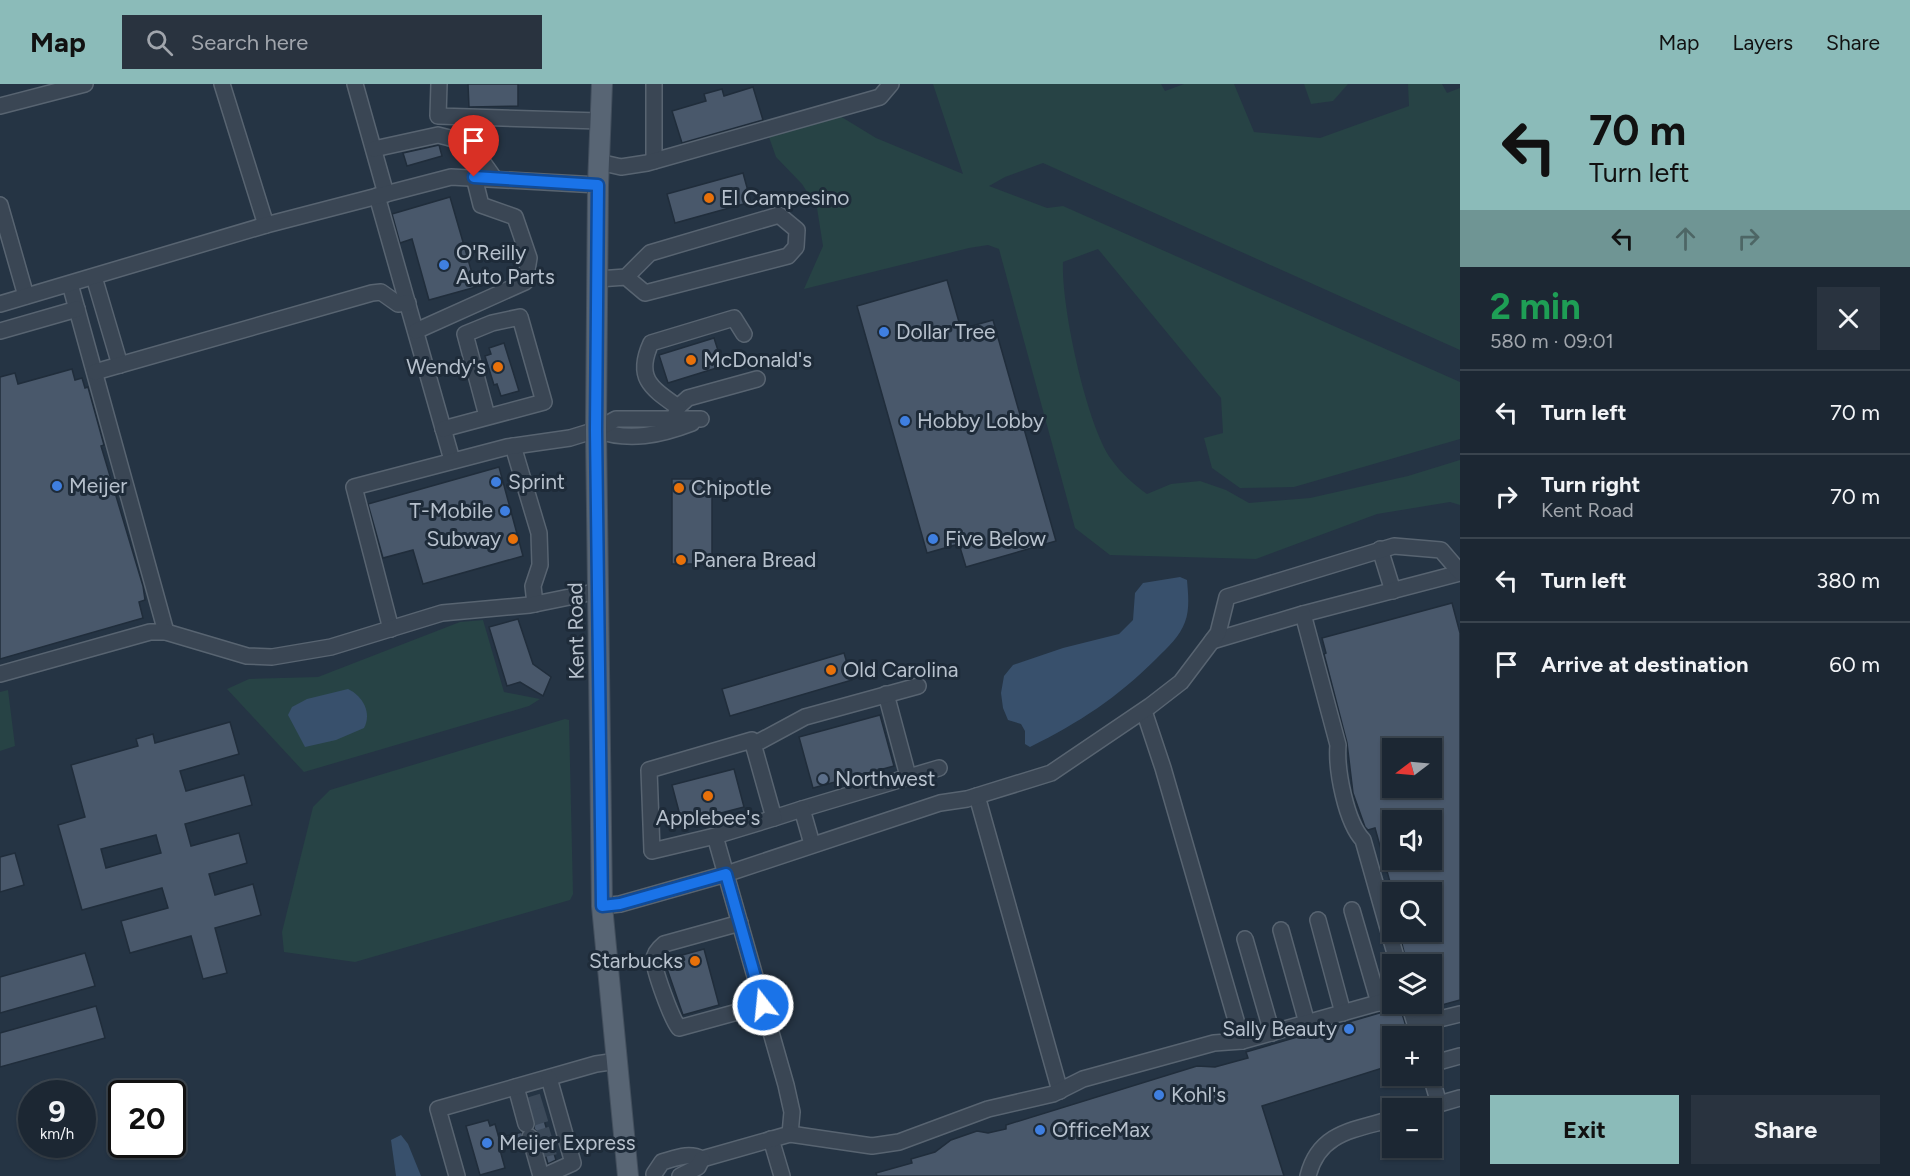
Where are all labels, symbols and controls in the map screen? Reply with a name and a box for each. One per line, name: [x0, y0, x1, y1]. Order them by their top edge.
search box: [122, 15, 542, 69]
text: Map: [30, 25, 86, 59]
icon: search: [143, 26, 176, 59]
text: Search here: [191, 29, 308, 56]
text: Map: [1659, 30, 1699, 55]
text: Layers: [1732, 30, 1793, 55]
text: Share: [1826, 30, 1880, 55]
text: 70 m: [1589, 105, 1686, 156]
icon: left: [1490, 108, 1568, 186]
pin: [448, 115, 499, 177]
icon: arrive: [457, 124, 490, 157]
text: Turn left: [1589, 156, 1689, 189]
place label: El Campesino: [721, 185, 849, 210]
marker: El Campesino: [702, 191, 716, 205]
icon: left: [1606, 222, 1639, 255]
icon: ahead: [1669, 222, 1702, 255]
icon: right: [1732, 222, 1765, 255]
place label: O'Reilly Auto Parts: [456, 240, 555, 289]
marker: O'Reilly Auto Parts: [437, 258, 451, 272]
text: 2 min: [1490, 285, 1581, 328]
button: close: [1817, 287, 1880, 350]
place label: Dollar Tree: [896, 319, 996, 344]
marker: Dollar Tree: [877, 325, 891, 339]
text: 580 m · 09:01: [1490, 329, 1614, 353]
place label: McDonald's: [703, 347, 812, 372]
marker: McDonald's: [684, 353, 698, 367]
place label: Wendy's: [406, 354, 486, 379]
marker: Wendy's: [491, 360, 505, 374]
icon: left: [1490, 396, 1523, 429]
text: Turn left: [1541, 399, 1627, 426]
text: 70 m: [1830, 399, 1880, 426]
place label: Hobby Lobby: [917, 408, 1044, 433]
marker: Hobby Lobby: [898, 414, 912, 428]
place label: Sprint: [508, 469, 565, 494]
text: Turn right: [1541, 471, 1640, 498]
place label: Meijer: [69, 473, 127, 498]
marker: Sprint: [489, 475, 503, 489]
place label: Chipotle: [691, 475, 771, 500]
marker: Meijer: [50, 479, 64, 493]
icon: right: [1490, 480, 1523, 513]
marker: Chipotle: [672, 481, 686, 495]
text: 70 m: [1830, 483, 1880, 510]
place label: T-Mobile: [409, 498, 493, 523]
text: Kent Road: [1541, 498, 1634, 522]
marker: T-Mobile: [498, 504, 512, 518]
place label: Subway: [427, 526, 501, 551]
place label: Five Below: [945, 526, 1046, 551]
marker: Subway: [506, 532, 520, 546]
marker: Five Below: [926, 532, 940, 546]
place label: Panera Bread: [693, 547, 816, 572]
marker: Panera Bread: [674, 553, 688, 567]
icon: left: [1490, 564, 1523, 597]
text: Turn left: [1541, 567, 1627, 594]
text: 380 m: [1816, 567, 1880, 594]
street label: Kent Road: [562, 582, 589, 680]
icon: arrive: [1490, 648, 1523, 681]
text: Arrive at destination: [1541, 651, 1749, 678]
text: 60 m: [1829, 651, 1880, 678]
place label: Old Carolina: [843, 657, 958, 682]
marker: Old Carolina: [824, 663, 838, 677]
north arrow: [1382, 738, 1442, 798]
map controls: [1382, 738, 1442, 1158]
place label: Northwest: [835, 766, 936, 791]
marker: Northwest: [816, 772, 830, 786]
marker: Applebee's: [701, 789, 715, 803]
place label: Applebee's: [656, 805, 760, 830]
button: sound: [1382, 810, 1442, 870]
button: search: [1382, 882, 1442, 942]
place label: Starbucks: [589, 948, 683, 973]
marker: Starbucks: [688, 954, 702, 968]
button: layers: [1382, 954, 1442, 1014]
position arrow: [731, 973, 795, 1037]
place label: Sally Beauty: [1222, 1016, 1337, 1041]
marker: Sally Beauty: [1342, 1022, 1356, 1036]
button: +: [1382, 1026, 1442, 1086]
speed limit sign: 20: [108, 1080, 186, 1158]
place label: Kohl's: [1171, 1082, 1226, 1107]
marker: Kohl's: [1152, 1088, 1166, 1102]
text: 9: [48, 1093, 66, 1130]
button: Exit: [1490, 1095, 1679, 1164]
button: Share: [1691, 1095, 1880, 1164]
button: −: [1382, 1098, 1442, 1158]
place label: OfficeMax: [1052, 1117, 1150, 1142]
marker: OfficeMax: [1033, 1123, 1047, 1137]
text: km/h: [40, 1125, 74, 1143]
place label: Meijer Express: [499, 1130, 635, 1155]
marker: Meijer Express: [480, 1136, 494, 1150]

